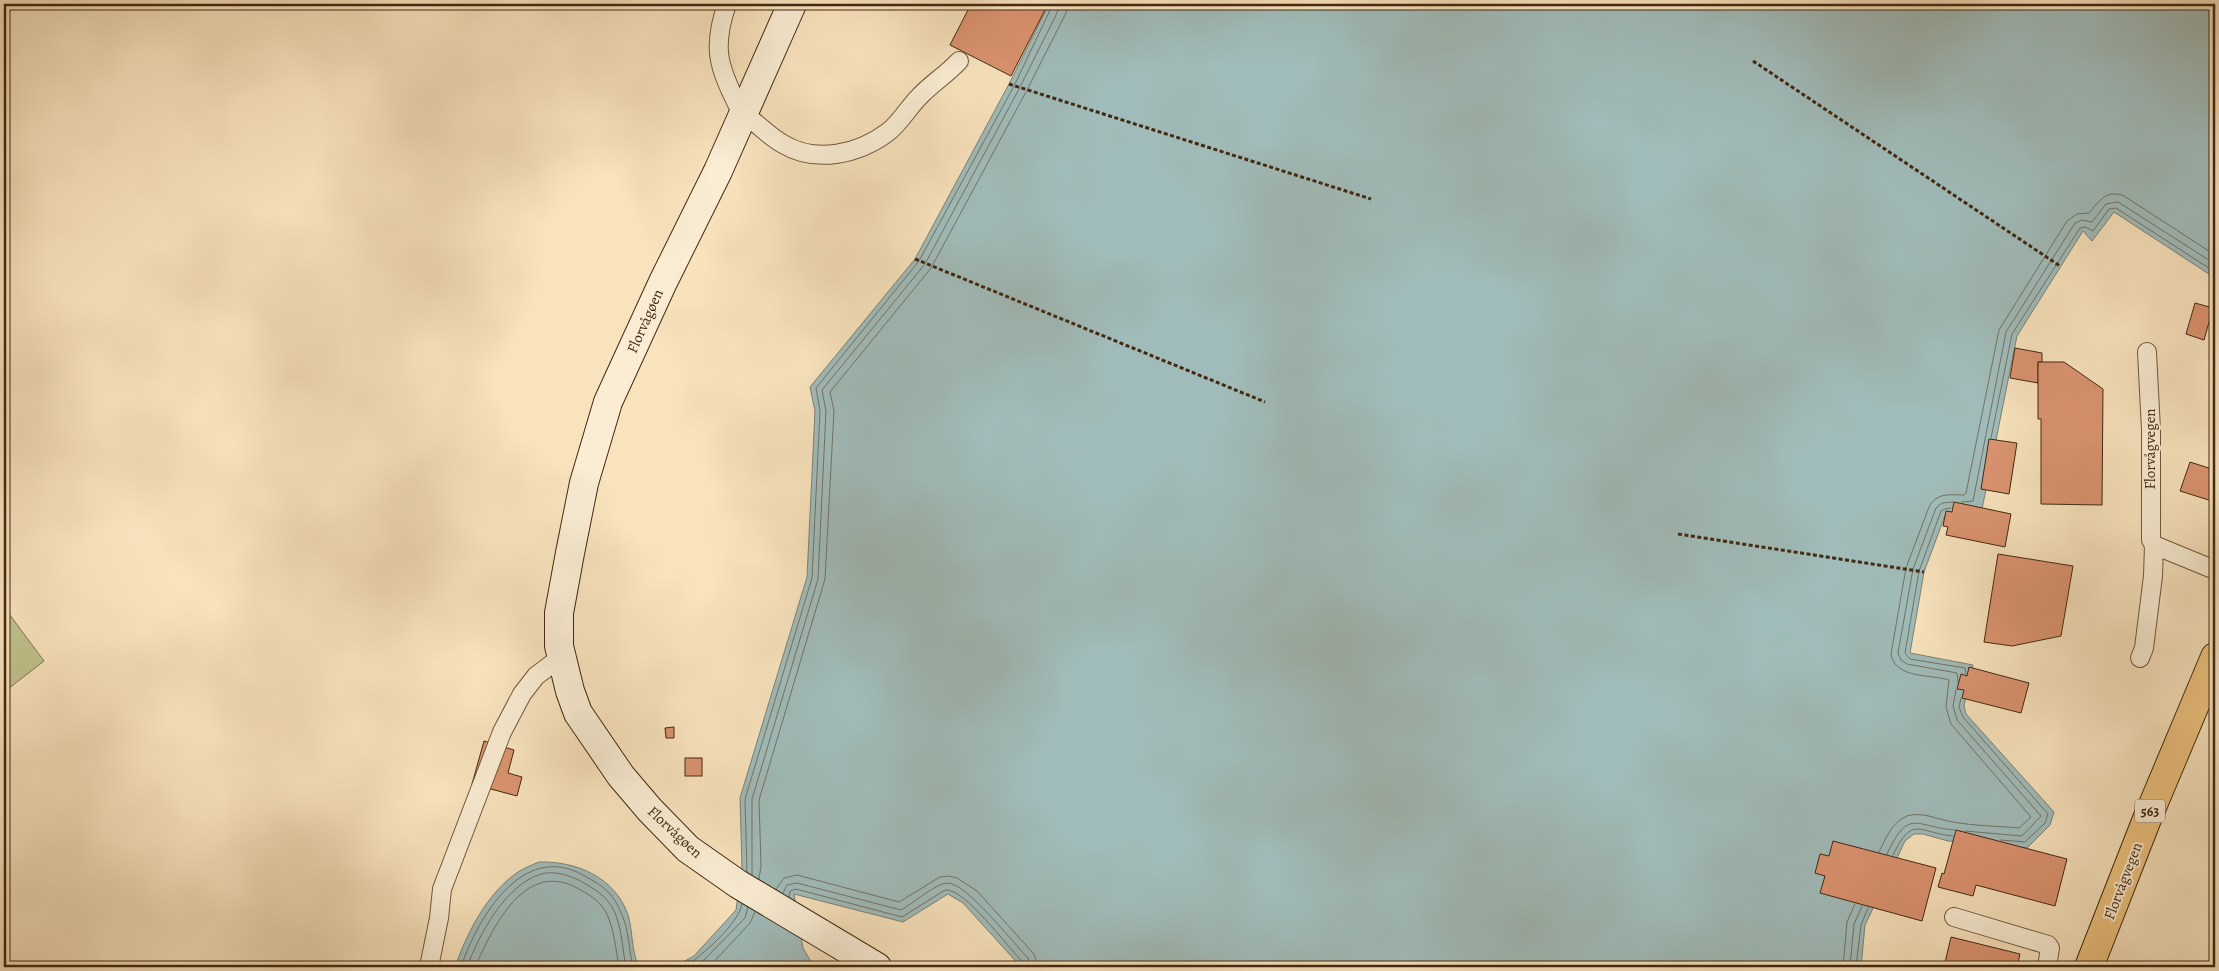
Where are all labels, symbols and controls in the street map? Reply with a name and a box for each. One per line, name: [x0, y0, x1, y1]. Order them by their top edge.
street label: Florvågøen: [622, 286, 668, 356]
street label: Florvågvegen: [2140, 408, 2160, 490]
road number: 563: [2135, 799, 2165, 822]
street label: Florvågøen: [643, 801, 707, 863]
street label: Florvågvegen: [2099, 840, 2147, 922]

